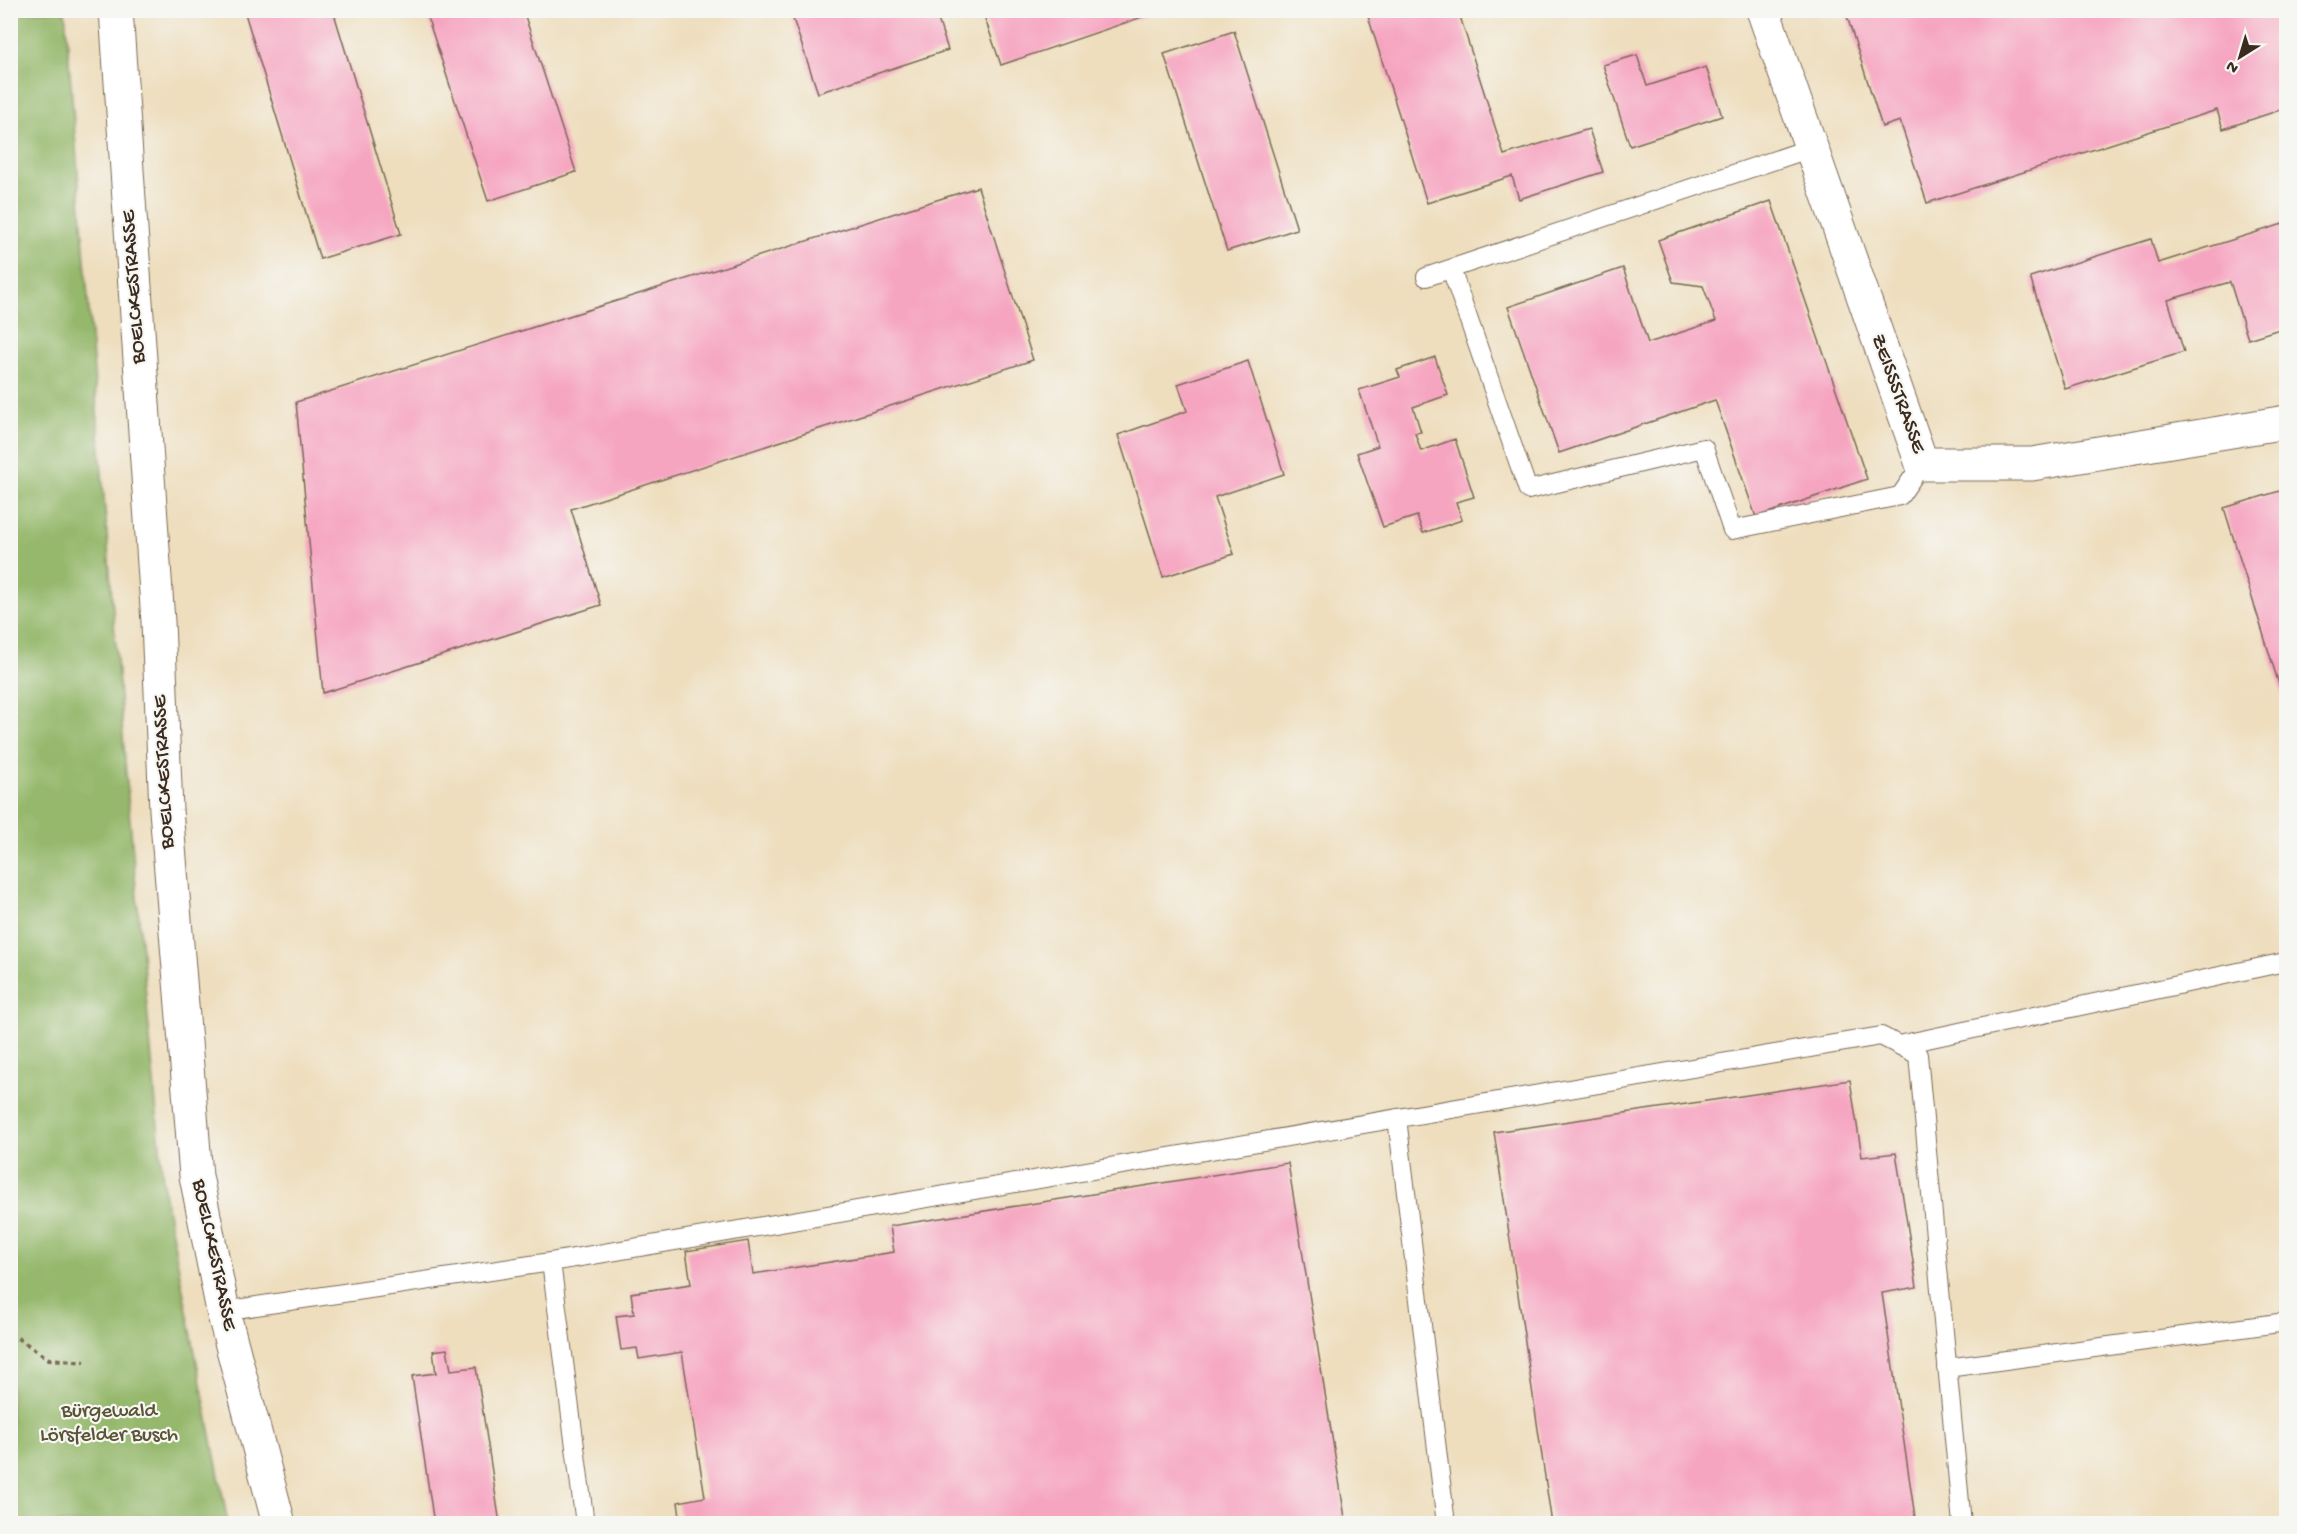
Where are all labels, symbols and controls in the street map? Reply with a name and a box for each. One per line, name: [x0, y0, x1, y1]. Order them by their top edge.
north arrow: [2210, 27, 2270, 87]
text: N: [2223, 55, 2243, 77]
street label: BOELCKESTRASSE: [117, 208, 153, 366]
street label: ZEISSSTRASSE: [1864, 331, 1930, 458]
street label: BOELCKESTRASSE: [148, 694, 182, 851]
street label: BOELCKESTRASSE: [185, 1176, 241, 1334]
park label: Bürgewald Lörsfelder Busch: [40, 1400, 178, 1449]

